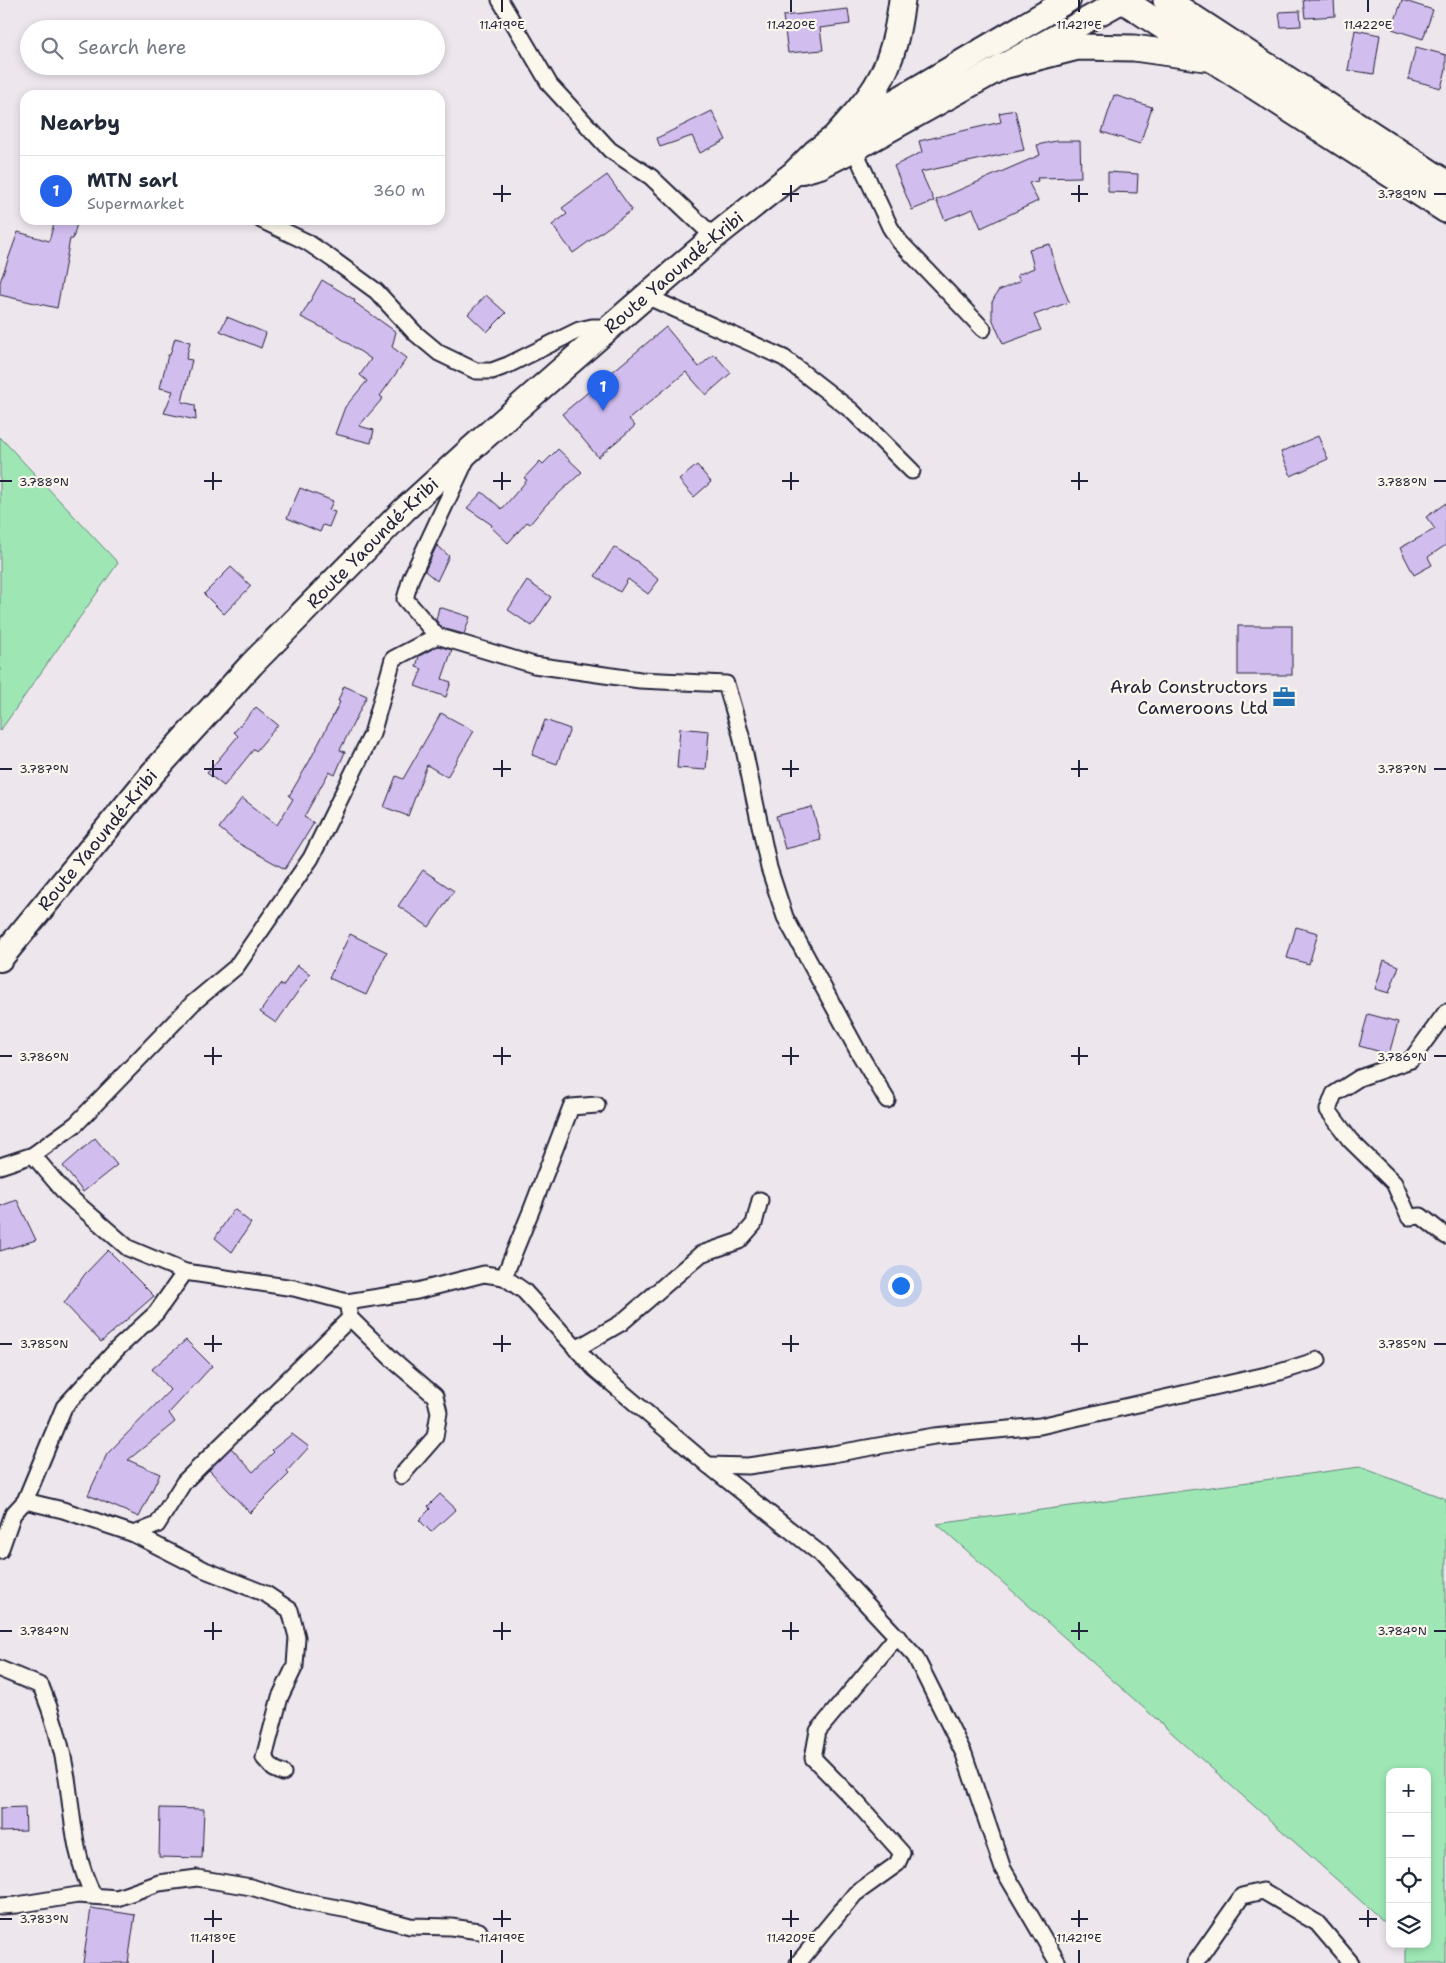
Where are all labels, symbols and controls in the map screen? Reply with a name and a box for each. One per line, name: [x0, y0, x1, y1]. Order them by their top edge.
text: 11.419°E: [479, 17, 525, 33]
text: 11.420°E: [767, 17, 815, 33]
text: 11.421°E: [1056, 17, 1102, 33]
text: 11.422°E: [1344, 17, 1392, 33]
search box: [20, 20, 445, 75]
icon: search: [38, 34, 66, 62]
text: Search here: [78, 35, 187, 60]
text: Nearby: [40, 109, 120, 137]
text: MTN sarl: [87, 168, 178, 193]
text: 1: [52, 180, 60, 201]
text: 360 m: [373, 180, 425, 201]
text: 3.789°N: [1377, 186, 1427, 202]
text: Supermarket: [87, 193, 184, 214]
street label: Route Yaoundé-Kribi: [599, 206, 749, 339]
pin: 1: [587, 370, 619, 411]
street label: Route Yaoundé-Kribi: [301, 472, 444, 614]
text: 3.788°N: [19, 474, 69, 490]
text: 3.788°N: [1377, 474, 1427, 490]
place label: Arab Constructors Cameroons Ltd: [1110, 675, 1268, 720]
office icon: Arab Constructors Cameroons Ltd: [1271, 684, 1297, 710]
text: 3.787°N: [19, 761, 69, 777]
text: 3.787°N: [1377, 761, 1427, 777]
street label: Route Yaoundé-Kribi: [32, 764, 163, 916]
text: 3.786°N: [19, 1049, 69, 1065]
text: 3.786°N: [1377, 1049, 1427, 1065]
your location: [888, 1273, 914, 1299]
text: 3.785°N: [20, 1336, 68, 1352]
text: 3.785°N: [1378, 1336, 1426, 1352]
text: 3.784°N: [19, 1623, 69, 1639]
text: 3.784°N: [1377, 1623, 1427, 1639]
map controls: [1386, 1768, 1431, 1948]
button: +: [1386, 1768, 1431, 1813]
button: −: [1386, 1813, 1431, 1858]
button: locate: [1386, 1858, 1431, 1903]
button: layers: [1386, 1903, 1431, 1948]
text: 3.783°N: [19, 1911, 69, 1927]
text: 11.418°E: [190, 1930, 236, 1946]
text: 11.419°E: [479, 1930, 525, 1946]
text: 11.420°E: [767, 1930, 815, 1946]
text: 11.421°E: [1056, 1930, 1102, 1946]

